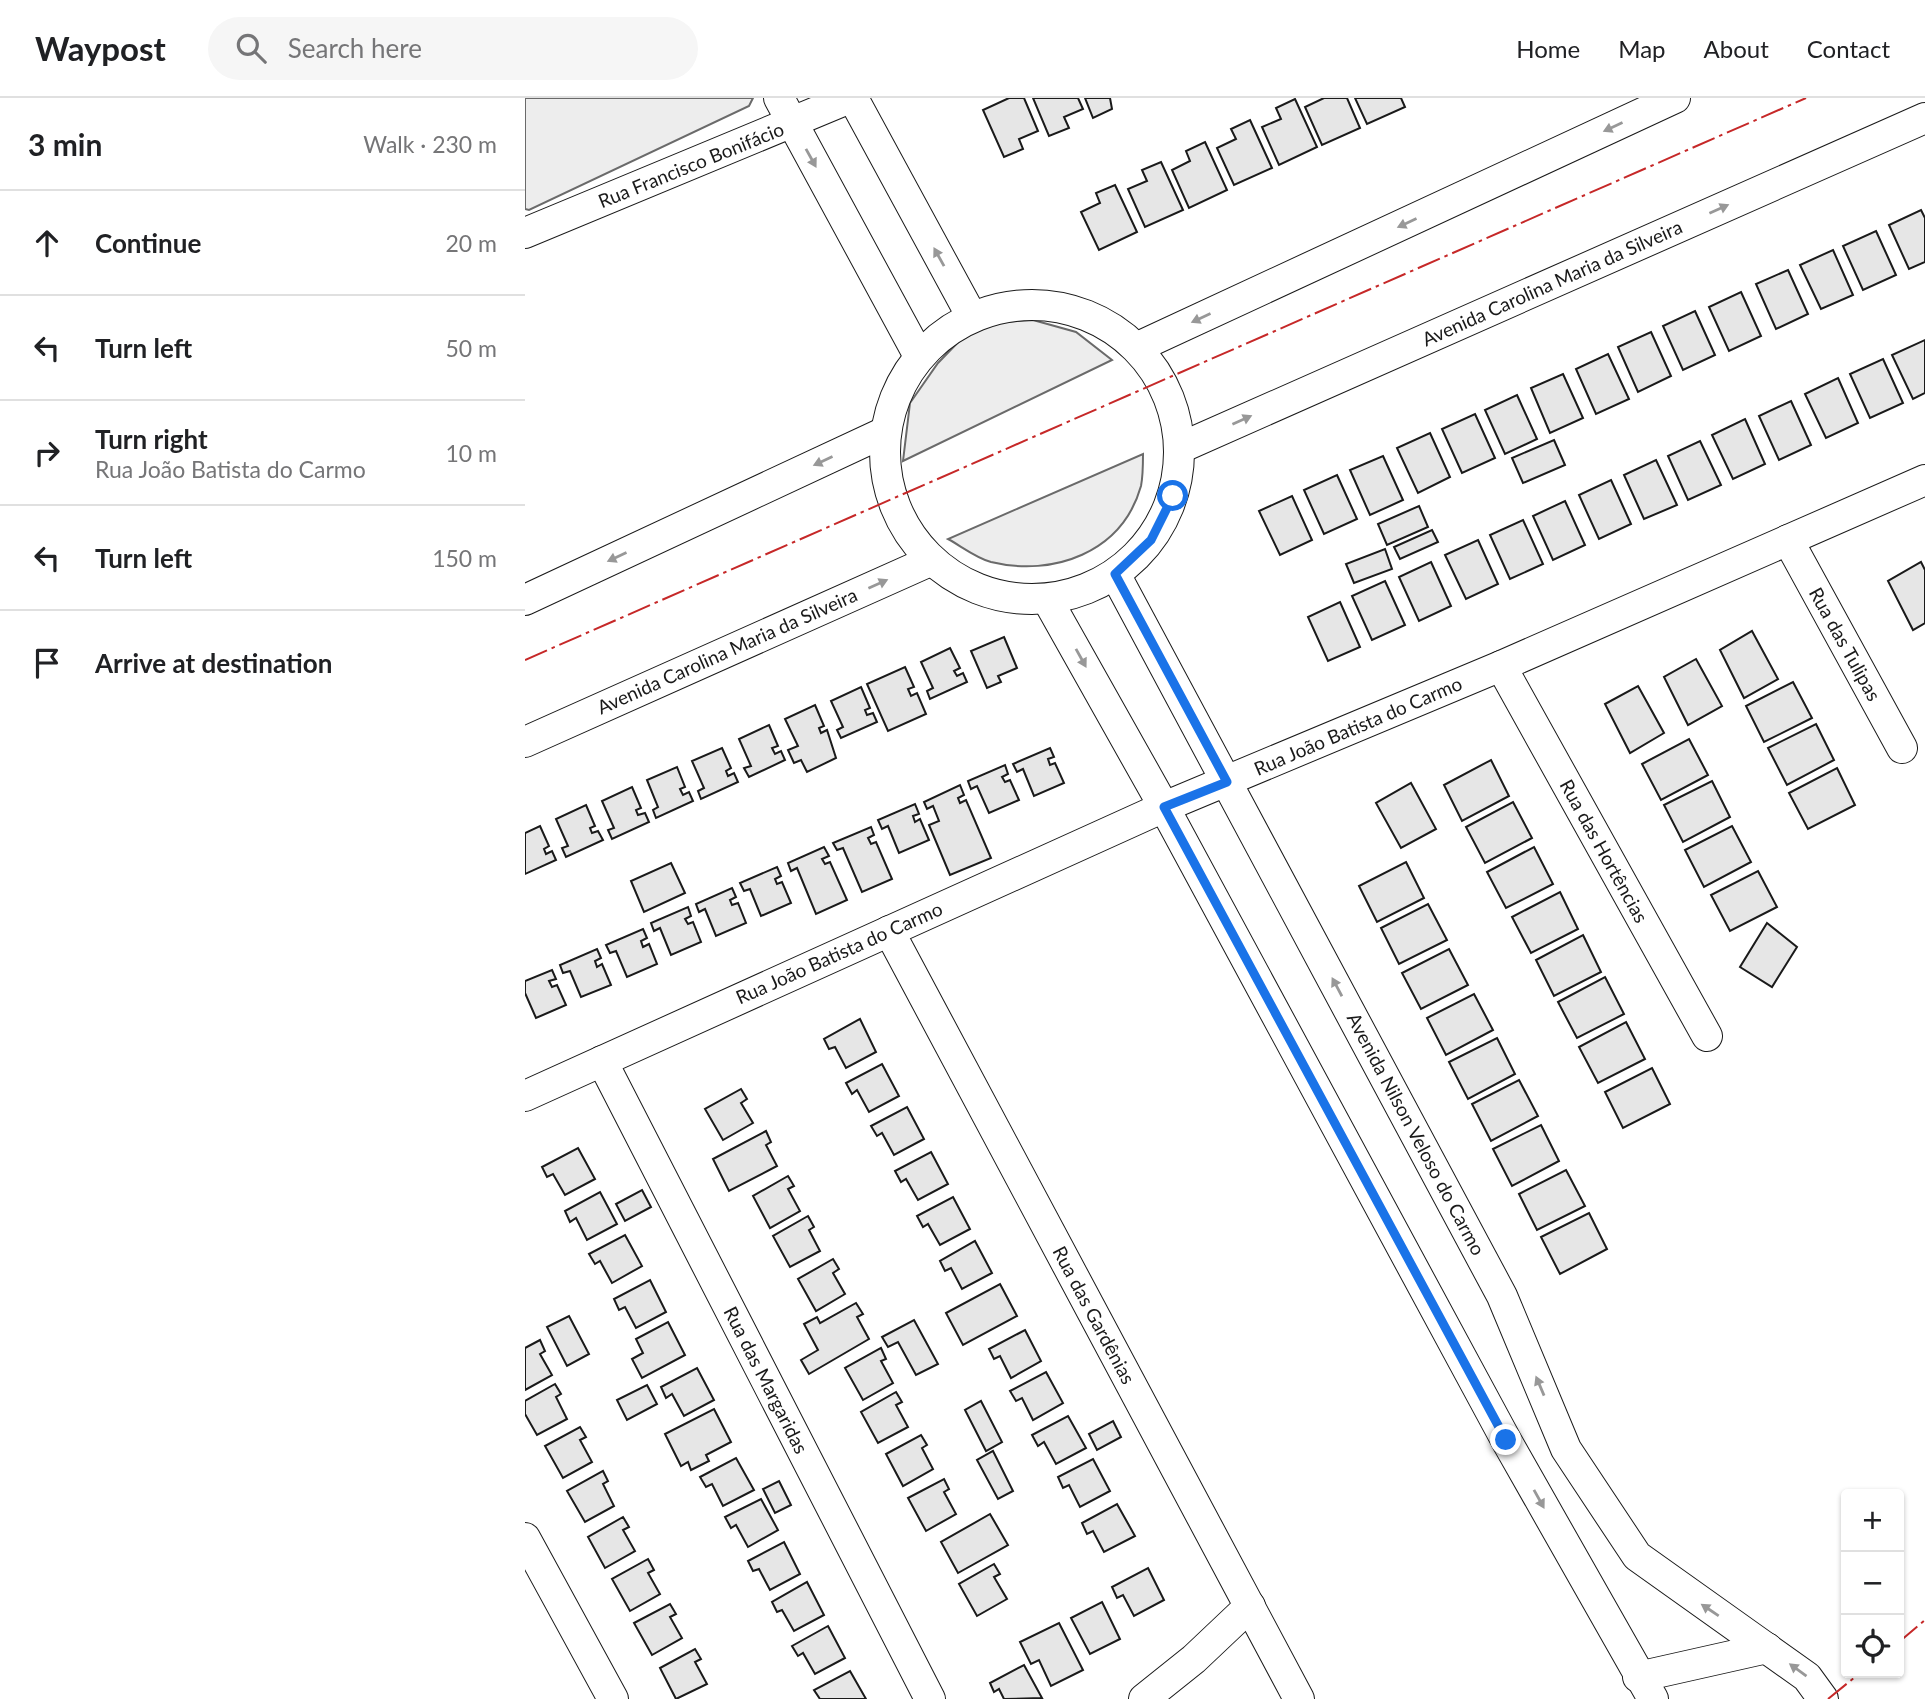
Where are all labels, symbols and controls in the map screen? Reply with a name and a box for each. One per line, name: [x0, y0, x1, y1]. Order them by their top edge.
search box: [208, 17, 698, 80]
text: Waypost: [35, 28, 166, 68]
icon: search: [232, 29, 270, 67]
text: Search here: [288, 32, 422, 64]
text: Home: [1516, 34, 1580, 63]
text: Map: [1618, 34, 1666, 63]
text: About: [1704, 34, 1769, 63]
text: Contact: [1807, 34, 1890, 63]
street label: Rua Francisco Bonifácio: [595, 117, 787, 212]
one-way arrow: [1603, 121, 1623, 133]
text: 3 min: [28, 126, 102, 162]
text: Walk · 230 m: [363, 130, 497, 158]
one-way arrow: [805, 149, 817, 168]
one-way arrow: [1709, 203, 1729, 215]
street label: Avenida Carolina Maria da Silveira: [1418, 215, 1685, 350]
one-way arrow: [1397, 217, 1417, 228]
icon: ahead: [28, 224, 66, 262]
text: Continue: [95, 227, 201, 259]
text: 20 m: [446, 229, 497, 257]
one-way arrow: [933, 247, 945, 266]
one-way arrow: [1190, 313, 1211, 324]
icon: left: [28, 329, 66, 367]
text: Turn left: [95, 332, 192, 364]
text: 50 m: [446, 334, 497, 362]
one-way arrow: [1232, 414, 1252, 426]
text: Turn right: [95, 423, 208, 455]
icon: right: [28, 434, 66, 472]
text: 10 m: [446, 439, 497, 467]
text: Rua João Batista do Carmo: [95, 455, 366, 483]
one-way arrow: [813, 455, 833, 466]
route start: [1157, 480, 1188, 511]
icon: left: [28, 539, 66, 577]
text: Turn left: [95, 542, 192, 574]
text: 150 m: [432, 544, 497, 572]
one-way arrow: [607, 551, 627, 563]
one-way arrow: [868, 578, 888, 590]
street label: Avenida Carolina Maria da Silveira: [593, 583, 860, 718]
street label: Rua das Tulipas: [1805, 583, 1886, 705]
icon: arrive: [28, 644, 66, 682]
text: Arrive at destination: [95, 647, 332, 679]
one-way arrow: [1075, 649, 1087, 668]
street label: Rua João Batista do Carmo: [1250, 671, 1465, 780]
street label: Rua das Hortências: [1556, 775, 1653, 926]
street label: Rua João Batista do Carmo: [732, 897, 946, 1009]
one-way arrow: [1331, 977, 1343, 997]
street label: Avenida Nilson Veloso do Carmo: [1343, 1009, 1490, 1259]
street label: Rua das Gardênias: [1048, 1242, 1140, 1388]
street label: Rua das Margaridas: [719, 1302, 814, 1457]
one-way arrow: [1534, 1375, 1545, 1396]
route end: [1490, 1424, 1521, 1455]
map controls: [1841, 1489, 1904, 1678]
button: +: [1841, 1489, 1904, 1552]
one-way arrow: [1533, 1490, 1545, 1509]
button: −: [1841, 1552, 1904, 1615]
one-way arrow: [1701, 1603, 1719, 1617]
button: locate: [1841, 1615, 1904, 1678]
one-way arrow: [1789, 1664, 1807, 1678]

